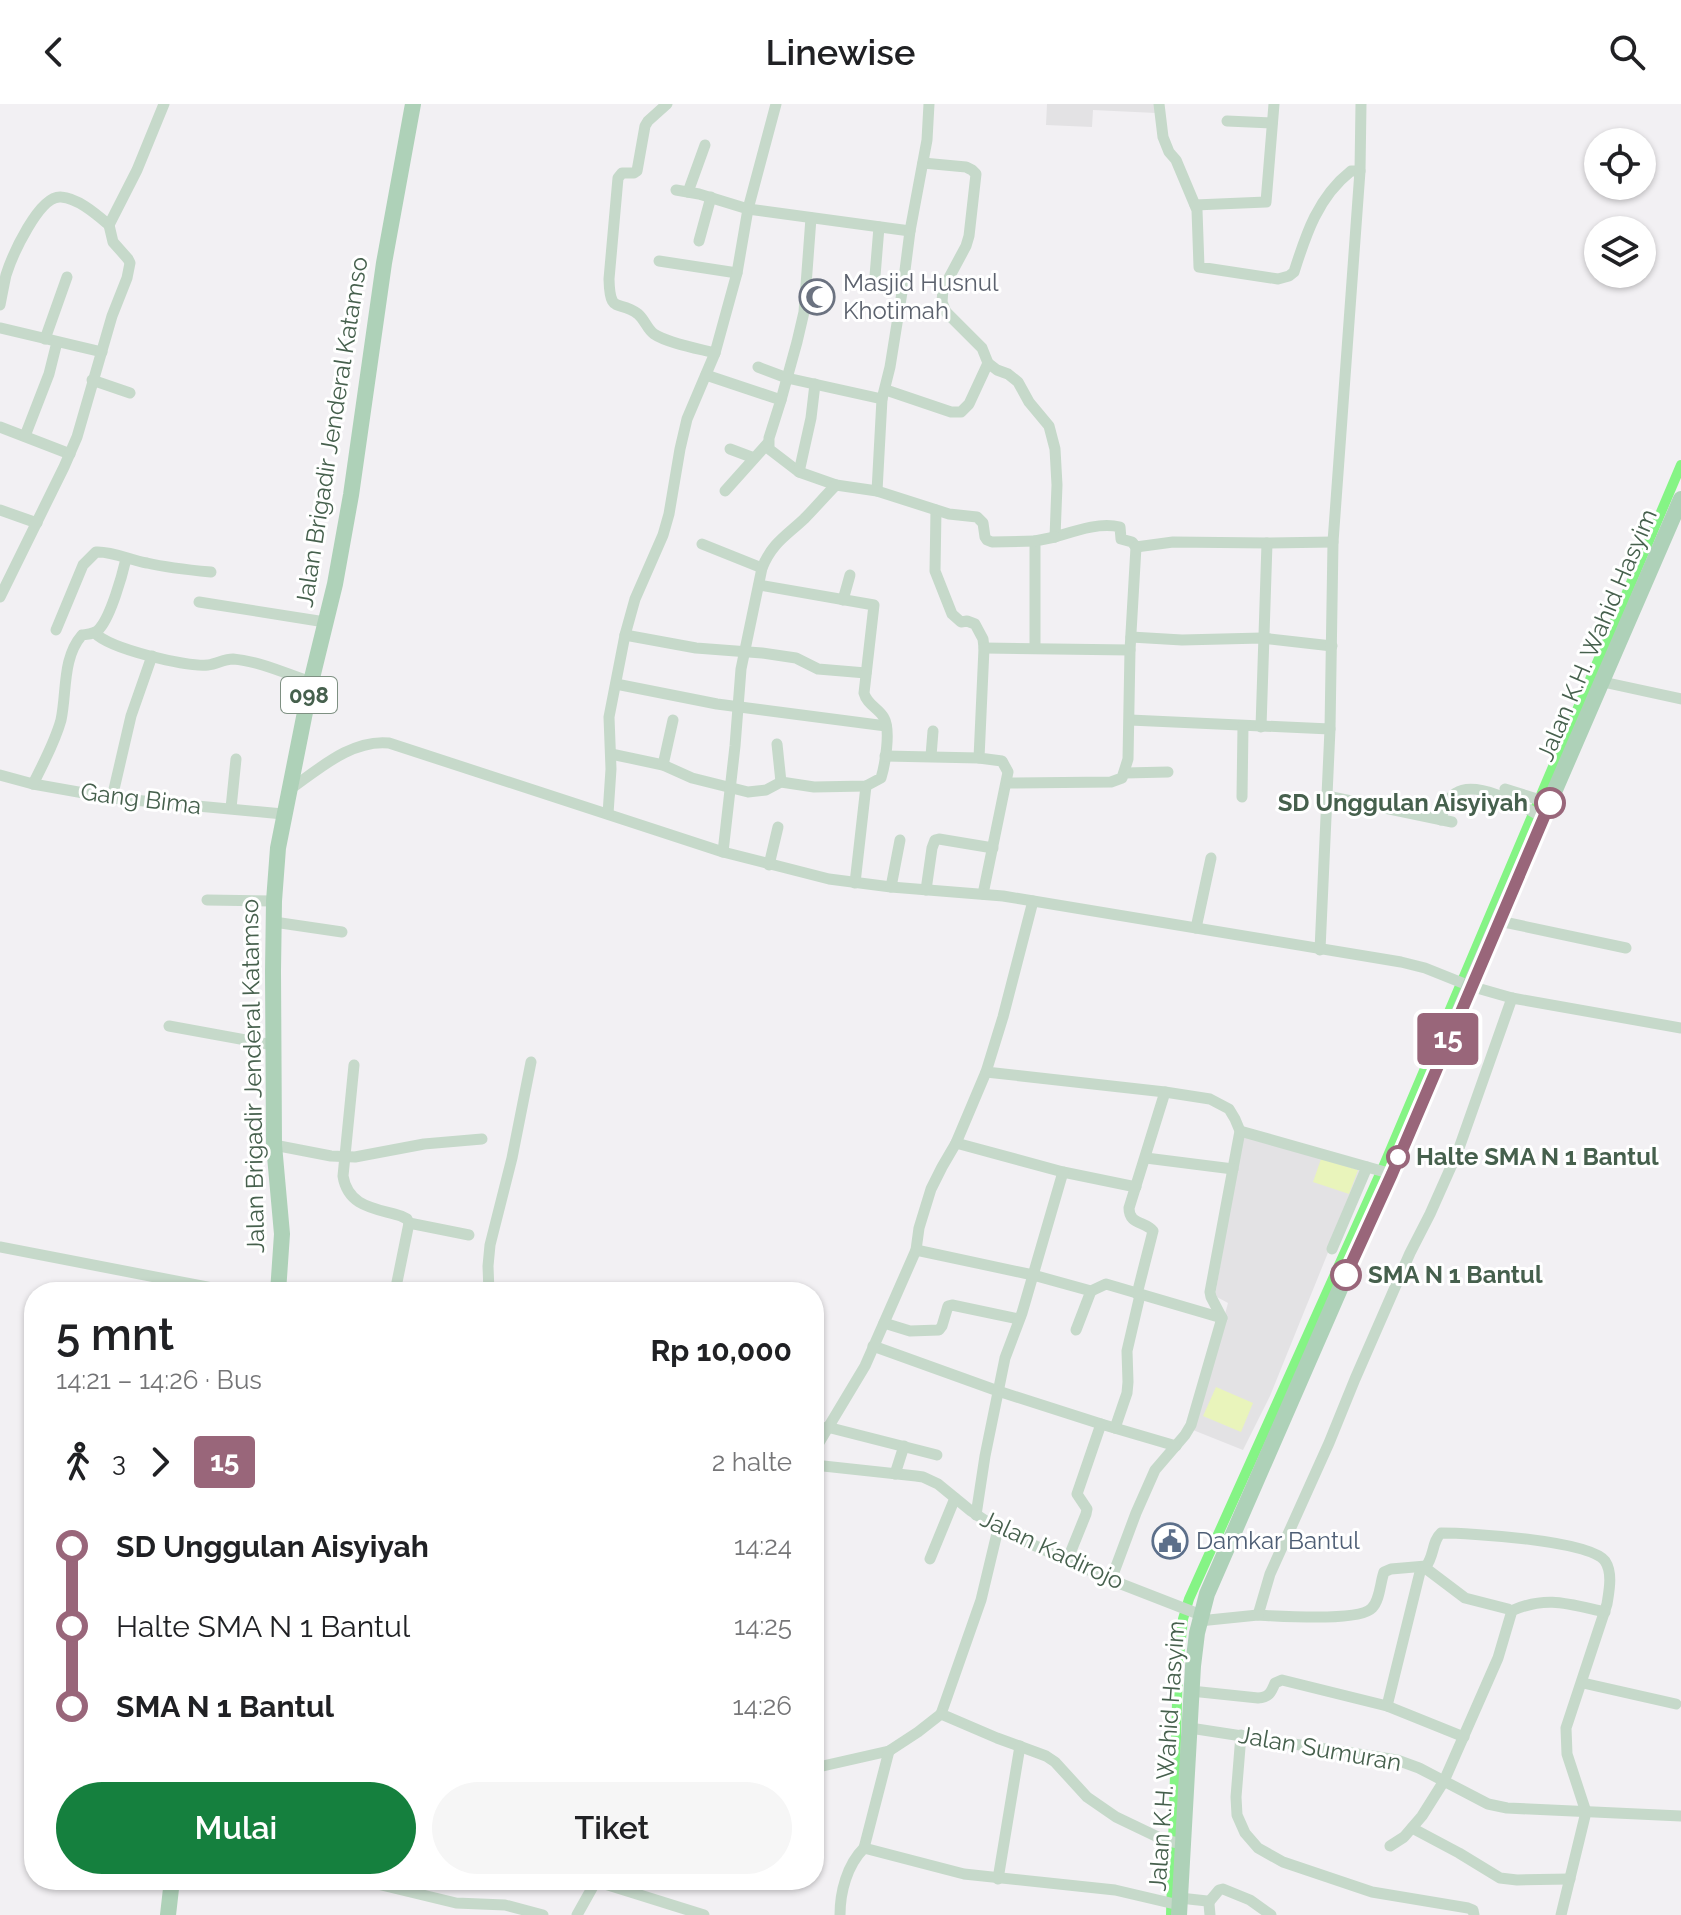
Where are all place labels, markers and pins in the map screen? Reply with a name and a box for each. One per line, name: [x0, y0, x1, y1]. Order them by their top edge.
place label: Masjid Husnul Khotimah: [843, 268, 999, 325]
mosque icon: Masjid Husnul Khotimah: [798, 278, 836, 316]
place label: SD Unggulan Aisyiyah: [1278, 788, 1528, 817]
marker: SD Unggulan Aisyiyah: [1535, 788, 1565, 818]
place label: Halte SMA N 1 Bantul: [1416, 1142, 1659, 1171]
marker: Halte SMA N 1 Bantul: [1387, 1146, 1409, 1168]
marker: SMA N 1 Bantul: [1331, 1260, 1361, 1290]
place label: SMA N 1 Bantul: [1368, 1260, 1543, 1289]
public building icon: Damkar Bantul: [1151, 1522, 1189, 1560]
place label: Damkar Bantul: [1196, 1526, 1360, 1555]

